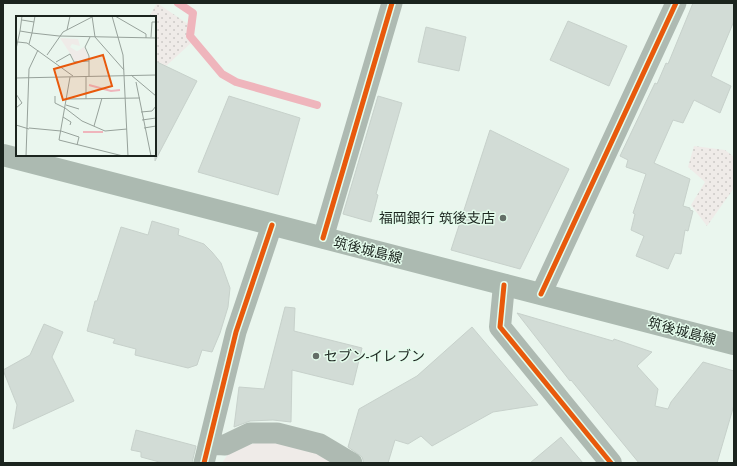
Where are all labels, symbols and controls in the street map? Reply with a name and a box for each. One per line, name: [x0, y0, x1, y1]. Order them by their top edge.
inset map: [16, 16, 156, 156]
place label: 福岡銀行 筑後支店: [379, 208, 495, 228]
marker: 福岡銀行 筑後支店: [498, 213, 508, 223]
street label: 筑後城島線: [332, 232, 404, 268]
street label: 筑後城島線: [646, 312, 718, 350]
place label: セブン-イレブン: [324, 346, 425, 366]
marker: セブン-イレブン: [311, 351, 321, 361]

